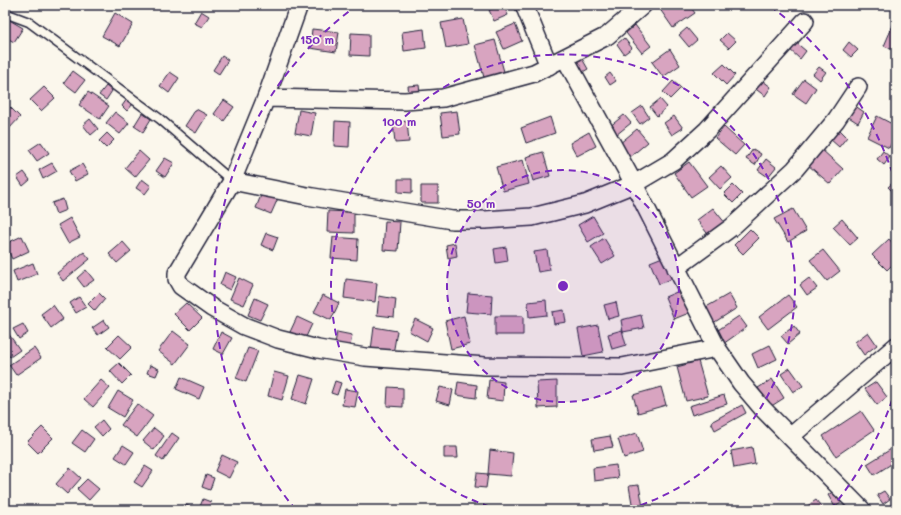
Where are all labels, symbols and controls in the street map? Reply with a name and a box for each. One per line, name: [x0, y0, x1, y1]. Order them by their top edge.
text: 150 m: [300, 31, 334, 47]
text: 100 m: [382, 113, 416, 129]
text: 50 m: [467, 195, 495, 211]
centre of rings: [556, 279, 570, 293]

